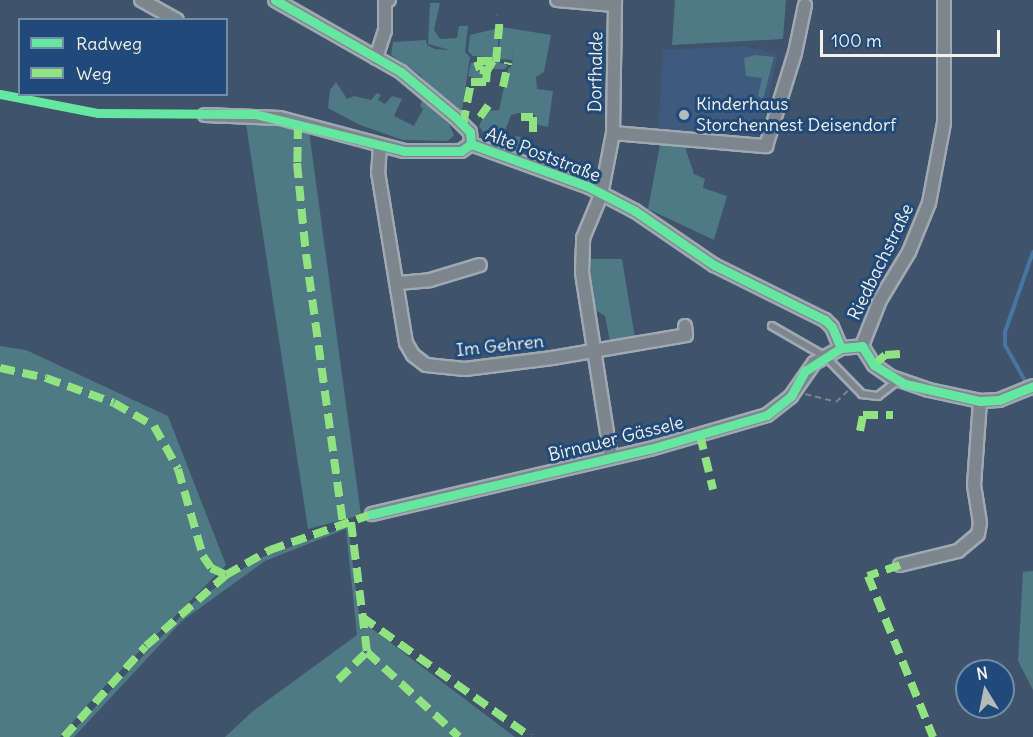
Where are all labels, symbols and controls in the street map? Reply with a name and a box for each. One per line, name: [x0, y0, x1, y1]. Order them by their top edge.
legend: [18, 18, 228, 96]
scale bar: [823, 18, 1003, 56]
text: 100 m: [831, 29, 882, 52]
street label: Dorfhalde: [584, 31, 608, 113]
text: Radweg: [76, 32, 142, 55]
text: Weg: [76, 62, 111, 85]
place label: Kinderhaus Storchennest Deisendorf: [696, 94, 896, 136]
marker: Kinderhaus Storchennest Deisendorf: [677, 108, 691, 122]
street label: Alte Poststraße: [482, 123, 604, 187]
street label: Riedbachstraße: [844, 200, 918, 324]
street label: Im Gehren: [455, 331, 545, 361]
street label: Birnauer Gässele: [546, 412, 686, 466]
north arrow: [955, 659, 1015, 719]
text: N: [975, 662, 989, 684]

